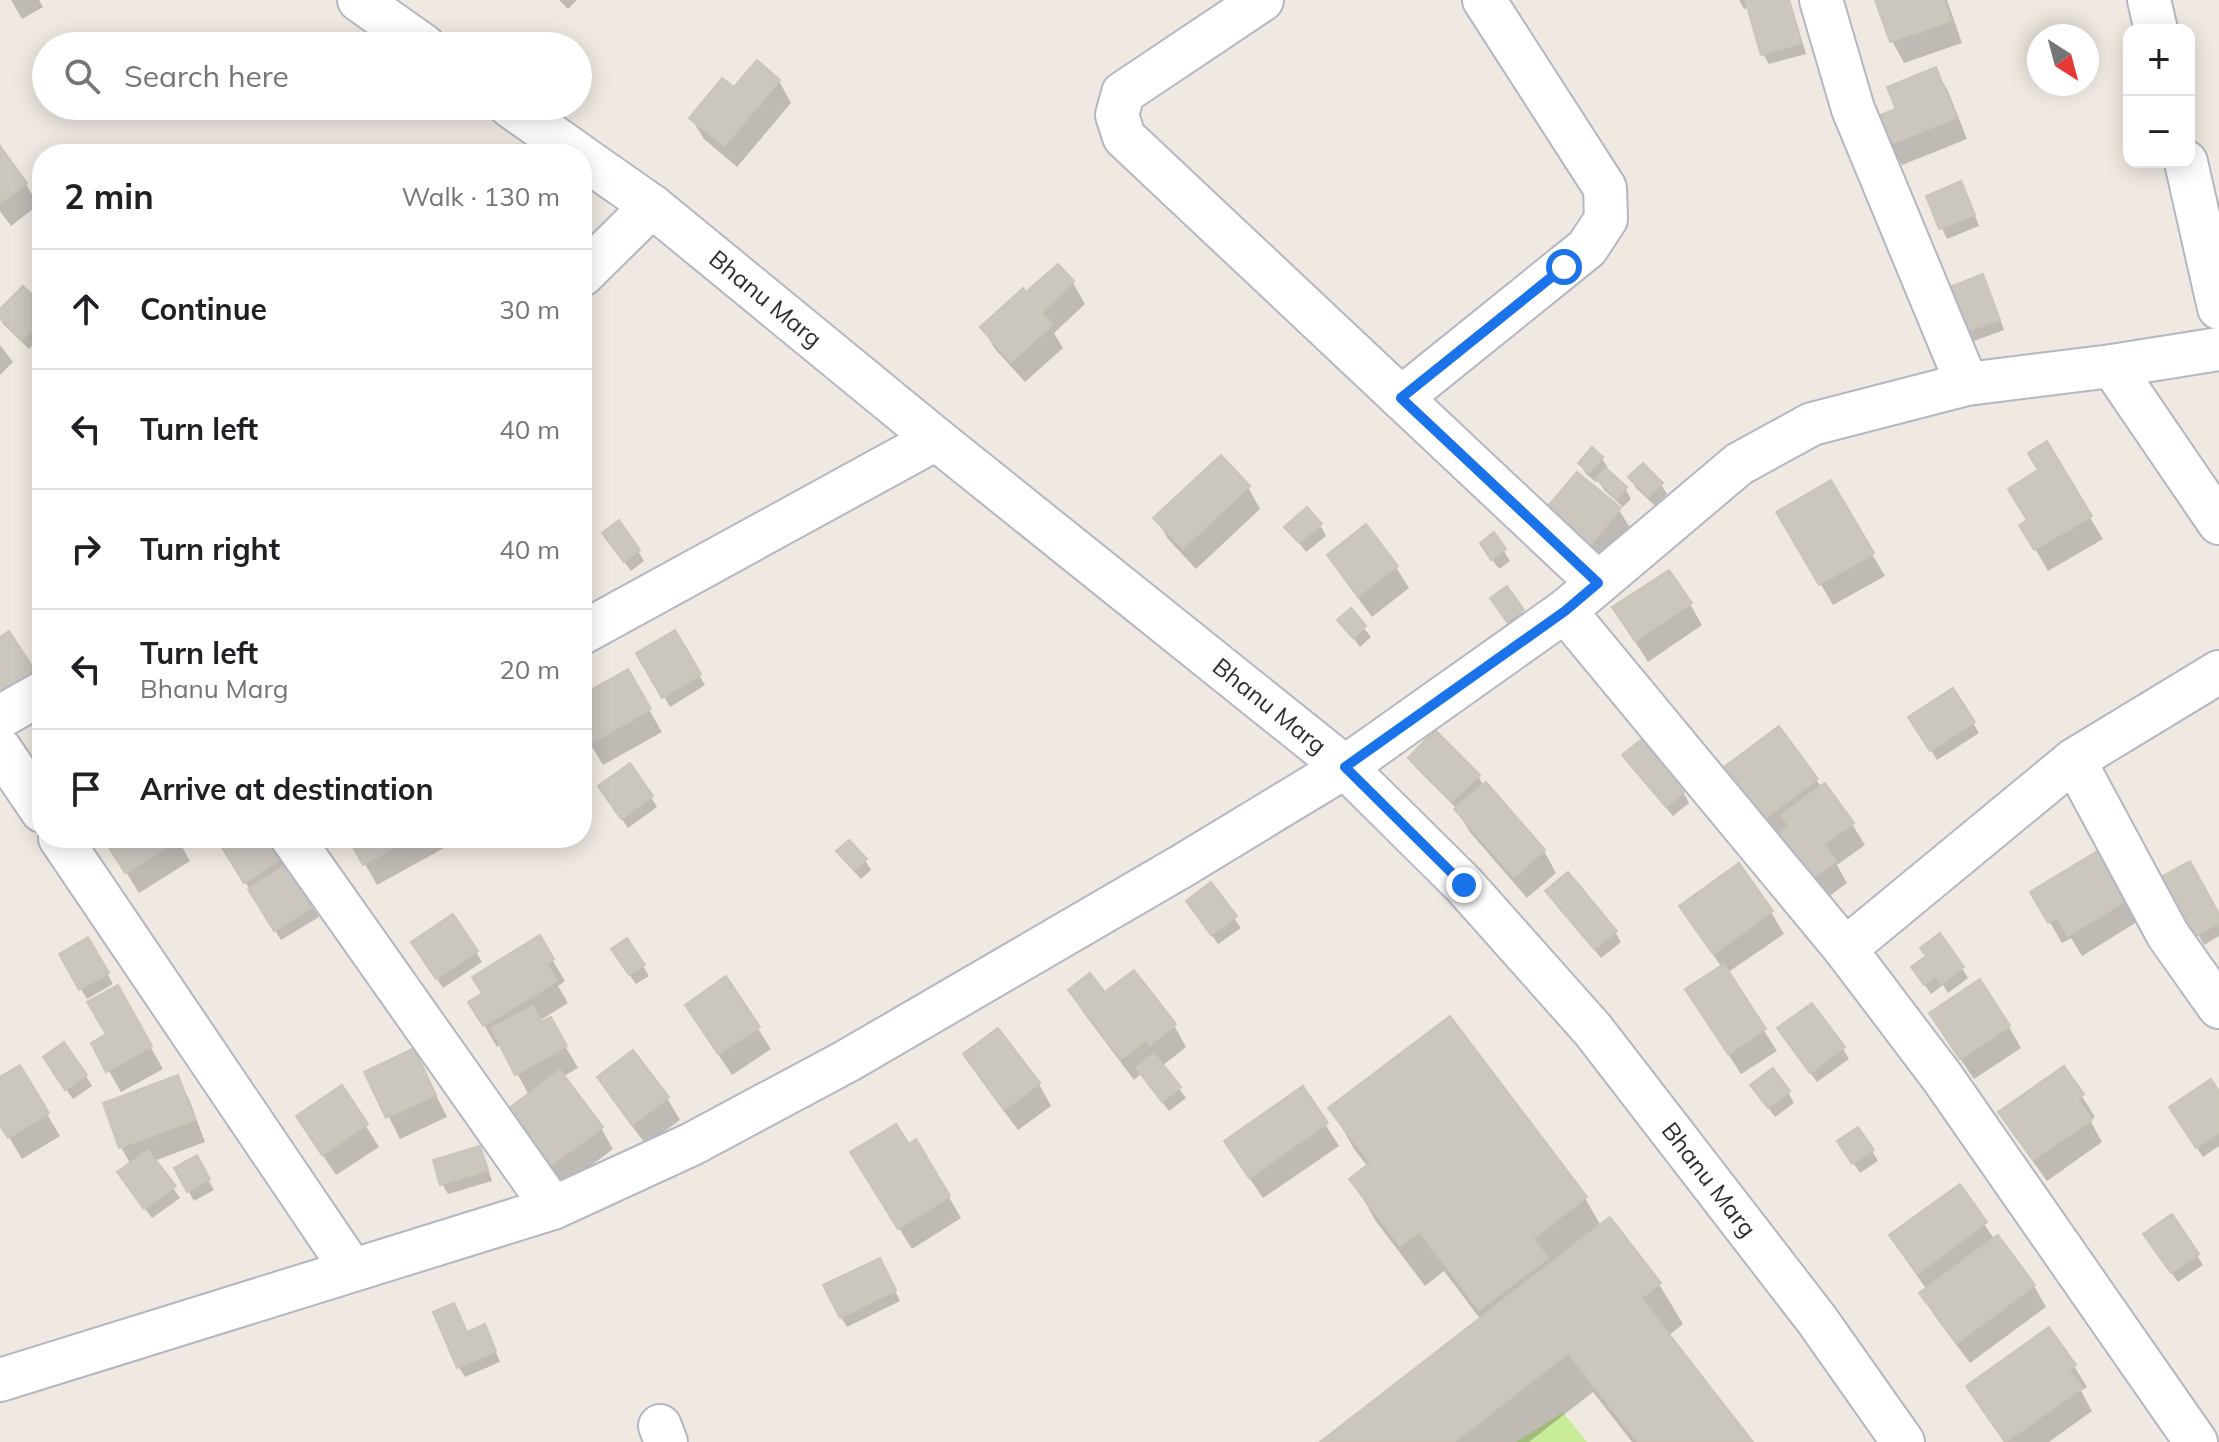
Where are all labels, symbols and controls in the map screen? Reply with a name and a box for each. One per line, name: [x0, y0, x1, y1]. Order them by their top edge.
north arrow: [2027, 24, 2099, 96]
map controls: [2123, 24, 2195, 168]
button: +: [2123, 24, 2195, 96]
search box: [32, 32, 592, 120]
icon: search: [60, 54, 104, 98]
text: Search here: [124, 57, 289, 95]
button: −: [2123, 96, 2195, 168]
text: 2 min: [64, 175, 154, 218]
text: Walk · 130 m: [401, 180, 560, 213]
street label: Bhanu Marg: [703, 243, 828, 353]
route start: [1546, 249, 1582, 285]
icon: ahead: [64, 287, 108, 331]
text: Continue: [140, 290, 267, 328]
text: 30 m: [499, 293, 560, 326]
icon: left: [64, 407, 108, 451]
text: Turn left: [140, 410, 258, 448]
text: 40 m: [499, 413, 560, 446]
icon: right: [64, 527, 108, 571]
text: Turn right: [140, 530, 280, 568]
text: 40 m: [499, 533, 560, 566]
text: Turn left: [140, 634, 258, 672]
icon: left: [64, 647, 108, 691]
street label: Bhanu Marg: [1207, 651, 1333, 760]
text: 20 m: [499, 653, 560, 686]
text: Bhanu Marg: [140, 672, 288, 705]
icon: arrive: [64, 767, 108, 811]
text: Arrive at destination: [140, 770, 434, 808]
route end: [1446, 867, 1482, 903]
street label: Bhanu Marg: [1656, 1116, 1763, 1243]

